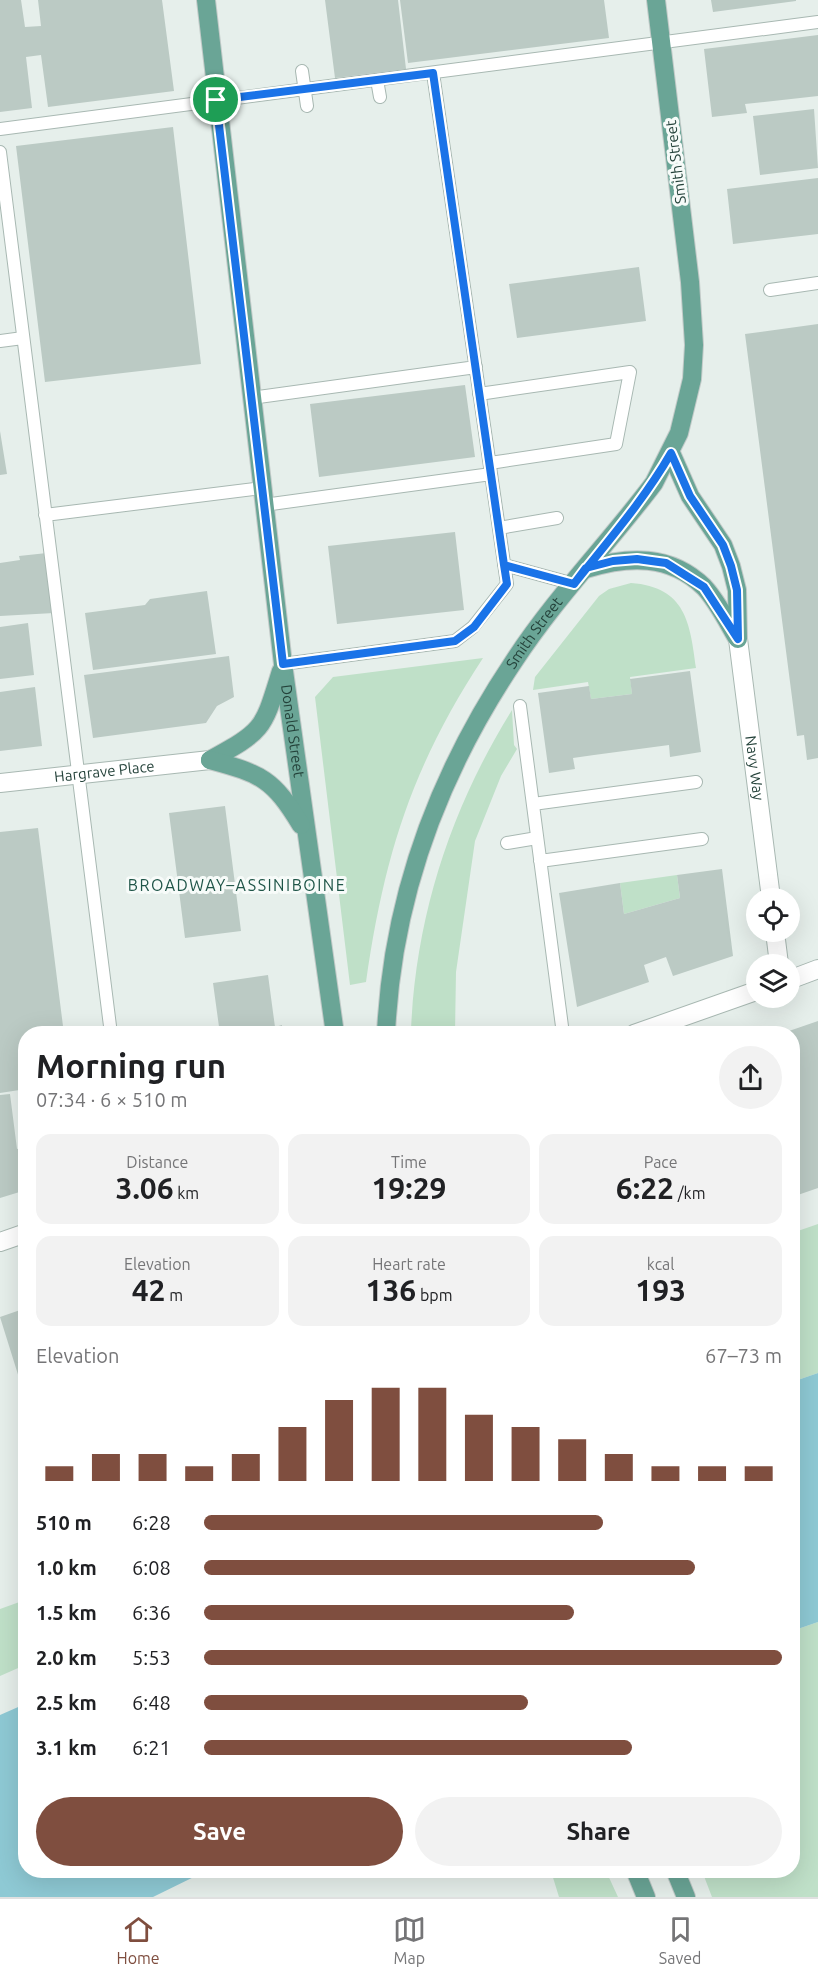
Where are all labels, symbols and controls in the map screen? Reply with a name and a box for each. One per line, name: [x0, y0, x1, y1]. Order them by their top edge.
pin: [190, 74, 241, 125]
icon: arrive: [199, 83, 232, 116]
street label: Smith Street: [662, 119, 689, 205]
street label: Smith Street: [502, 593, 566, 672]
street label: Donald Street: [278, 683, 308, 779]
street label: Navy Way: [742, 734, 767, 801]
street label: Hargrave Place: [53, 757, 155, 785]
district label: BROADWAY–ASSINIBOINE: [128, 876, 346, 894]
map controls: [746, 888, 800, 1008]
button: locate: [746, 888, 800, 942]
button: layers: [746, 954, 800, 1008]
button: share: [719, 1046, 782, 1109]
text: Morning run: [36, 1047, 226, 1084]
text: 07:34 · 6 × 510 m: [36, 1088, 188, 1111]
text: Distance: [126, 1153, 188, 1171]
text: Time: [391, 1153, 427, 1171]
text: Pace: [644, 1153, 678, 1171]
text: 3.06: [115, 1171, 174, 1205]
text: 19:29: [371, 1171, 447, 1205]
text: 6:22: [616, 1171, 674, 1205]
text: km: [174, 1184, 199, 1202]
text: /km: [674, 1184, 705, 1202]
text: Elevation: [124, 1255, 191, 1273]
text: Heart rate: [372, 1255, 446, 1273]
text: kcal: [647, 1255, 674, 1273]
text: 42: [132, 1273, 166, 1307]
text: 136: [366, 1273, 416, 1307]
text: 193: [635, 1273, 686, 1307]
text: m: [166, 1286, 183, 1304]
text: bpm: [416, 1286, 452, 1304]
text: Elevation: [36, 1344, 119, 1367]
text: 67–73 m: [705, 1344, 782, 1367]
text: 510 m: [36, 1511, 92, 1534]
text: 6:28: [132, 1511, 171, 1534]
text: 1.0 km: [36, 1556, 97, 1579]
text: 6:08: [132, 1556, 171, 1579]
text: 1.5 km: [36, 1601, 97, 1624]
text: 6:36: [132, 1601, 171, 1624]
text: 2.0 km: [36, 1646, 97, 1669]
text: 5:53: [132, 1646, 171, 1669]
text: 2.5 km: [36, 1691, 97, 1714]
text: 6:48: [132, 1691, 171, 1714]
text: 3.1 km: [36, 1736, 97, 1759]
text: 6:21: [132, 1736, 171, 1759]
button: Save: [36, 1797, 403, 1866]
button: Share: [415, 1797, 782, 1866]
tab: Home: [117, 1913, 160, 1967]
tab: Map: [393, 1913, 426, 1967]
tab: Saved: [659, 1913, 701, 1967]

